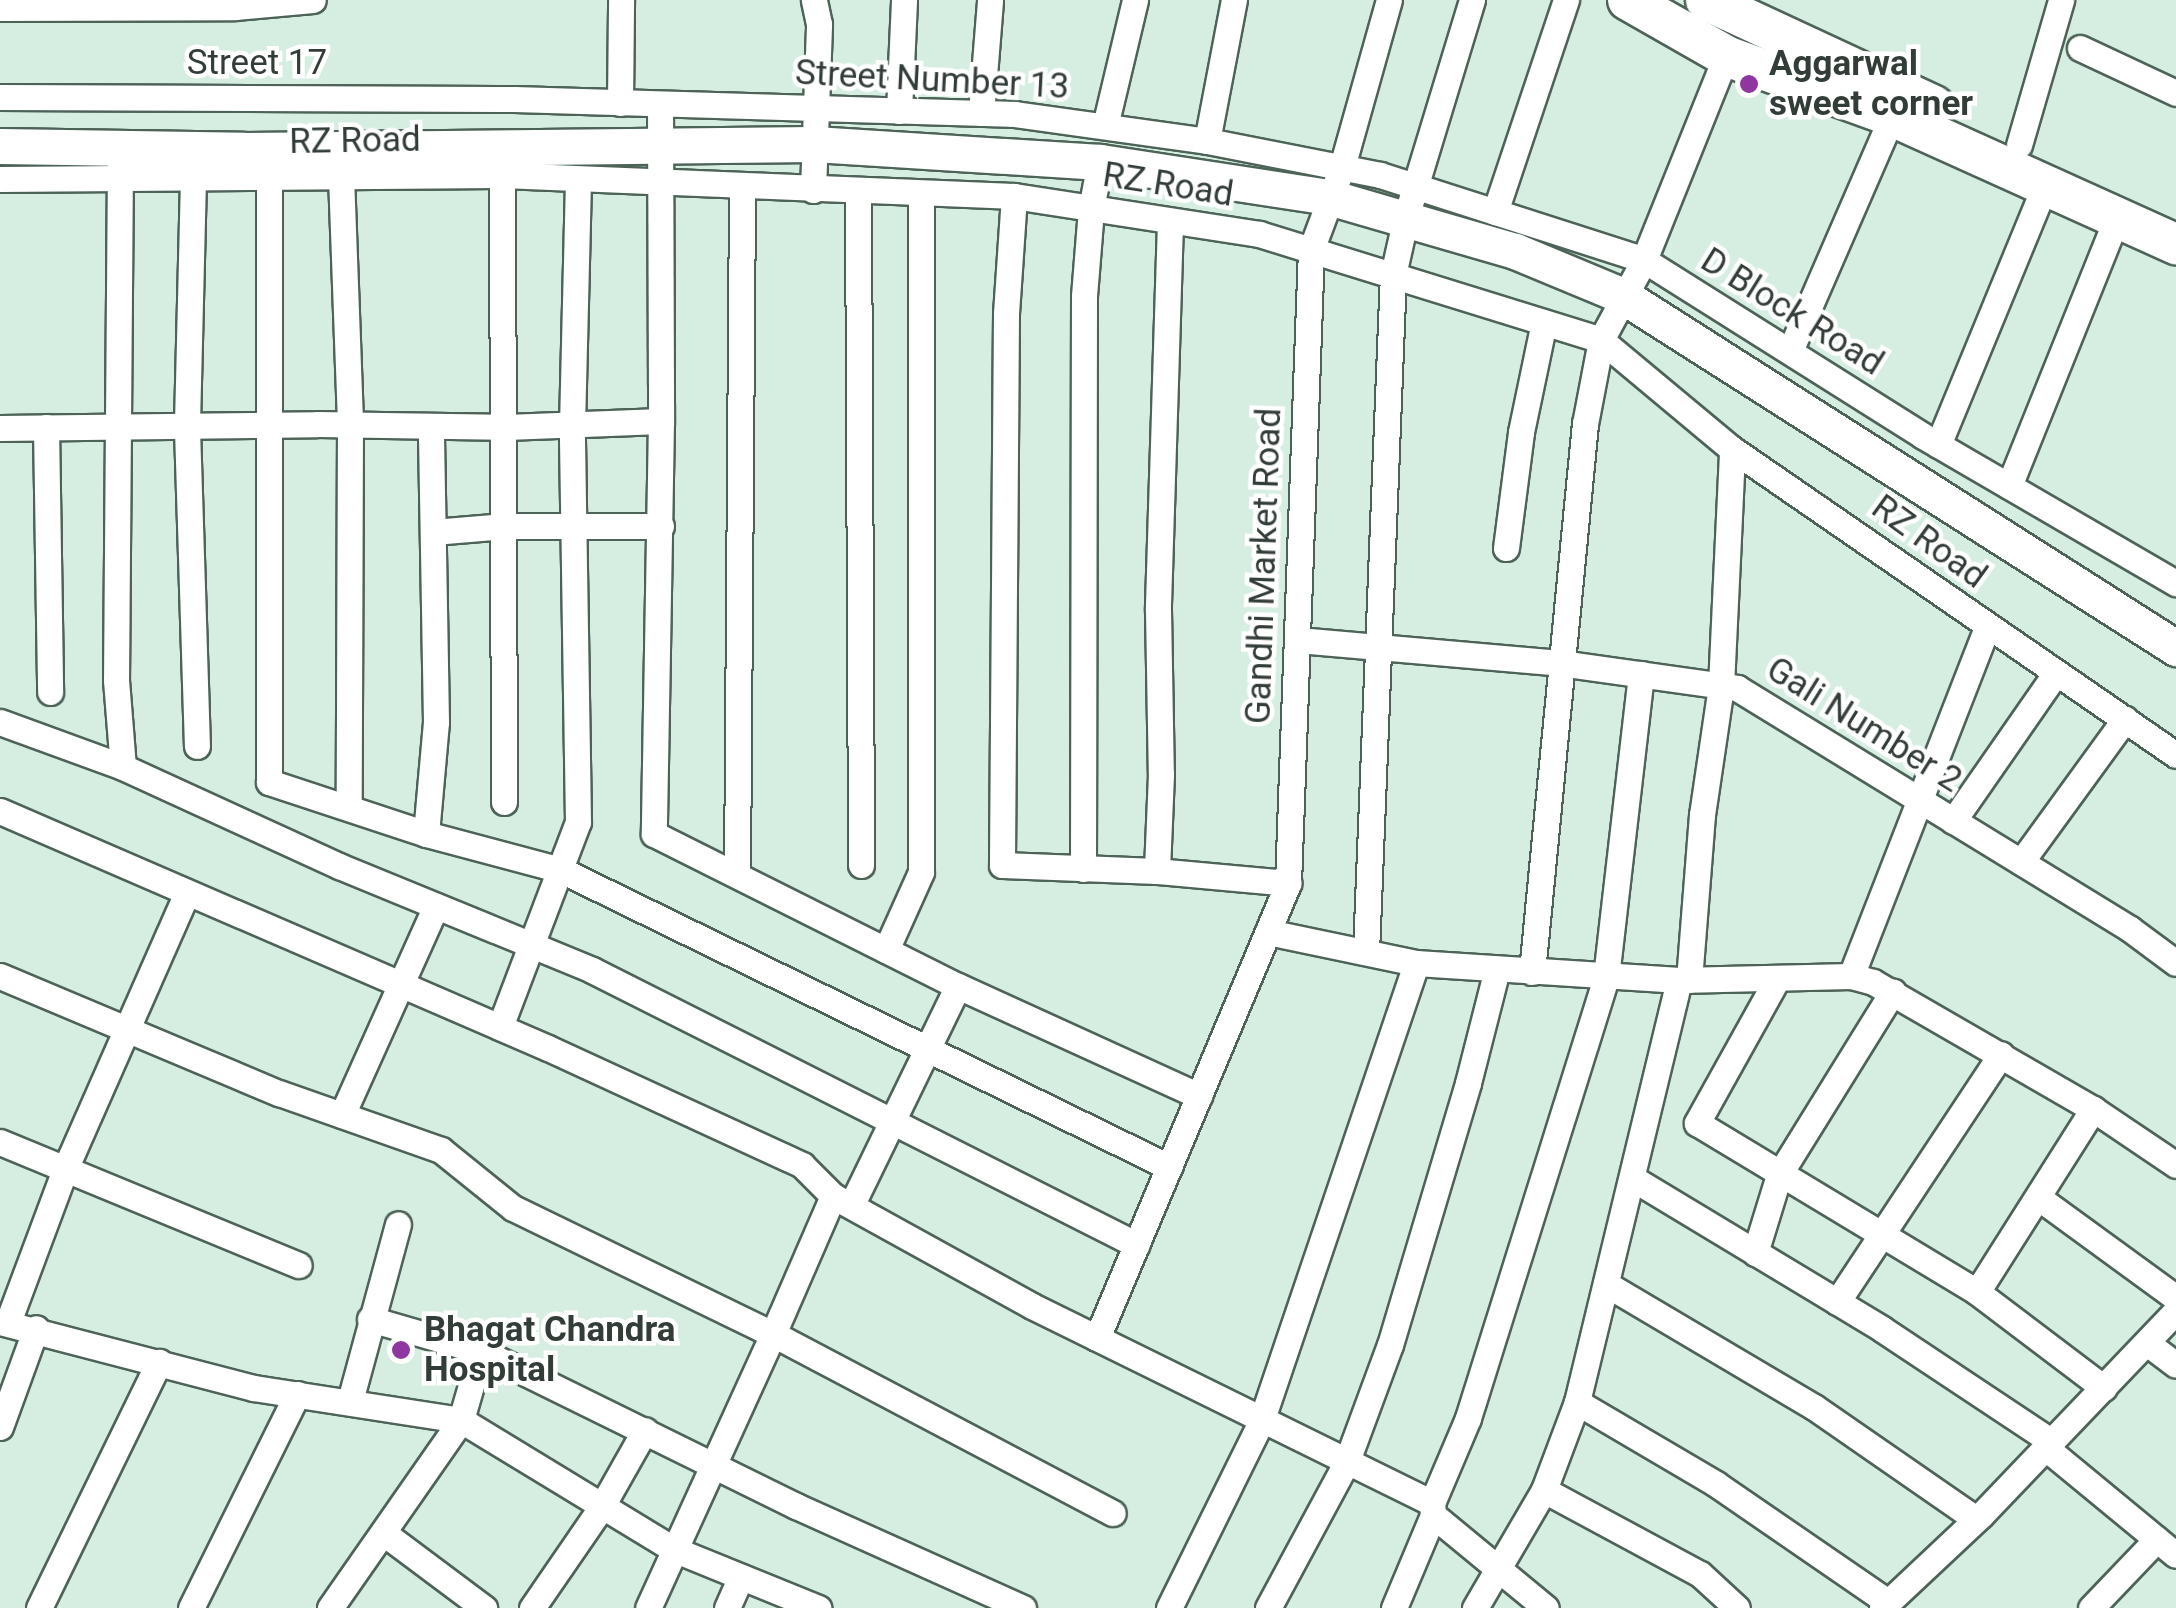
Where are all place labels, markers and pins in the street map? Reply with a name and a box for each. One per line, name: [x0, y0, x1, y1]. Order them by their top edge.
place label: Aggarwal sweet corner: [1769, 43, 1973, 125]
marker: Aggarwal sweet corner: [1738, 73, 1760, 95]
place label: Bhagat Chandra Hospital: [424, 1309, 675, 1391]
marker: Bhagat Chandra Hospital: [388, 1337, 414, 1363]

